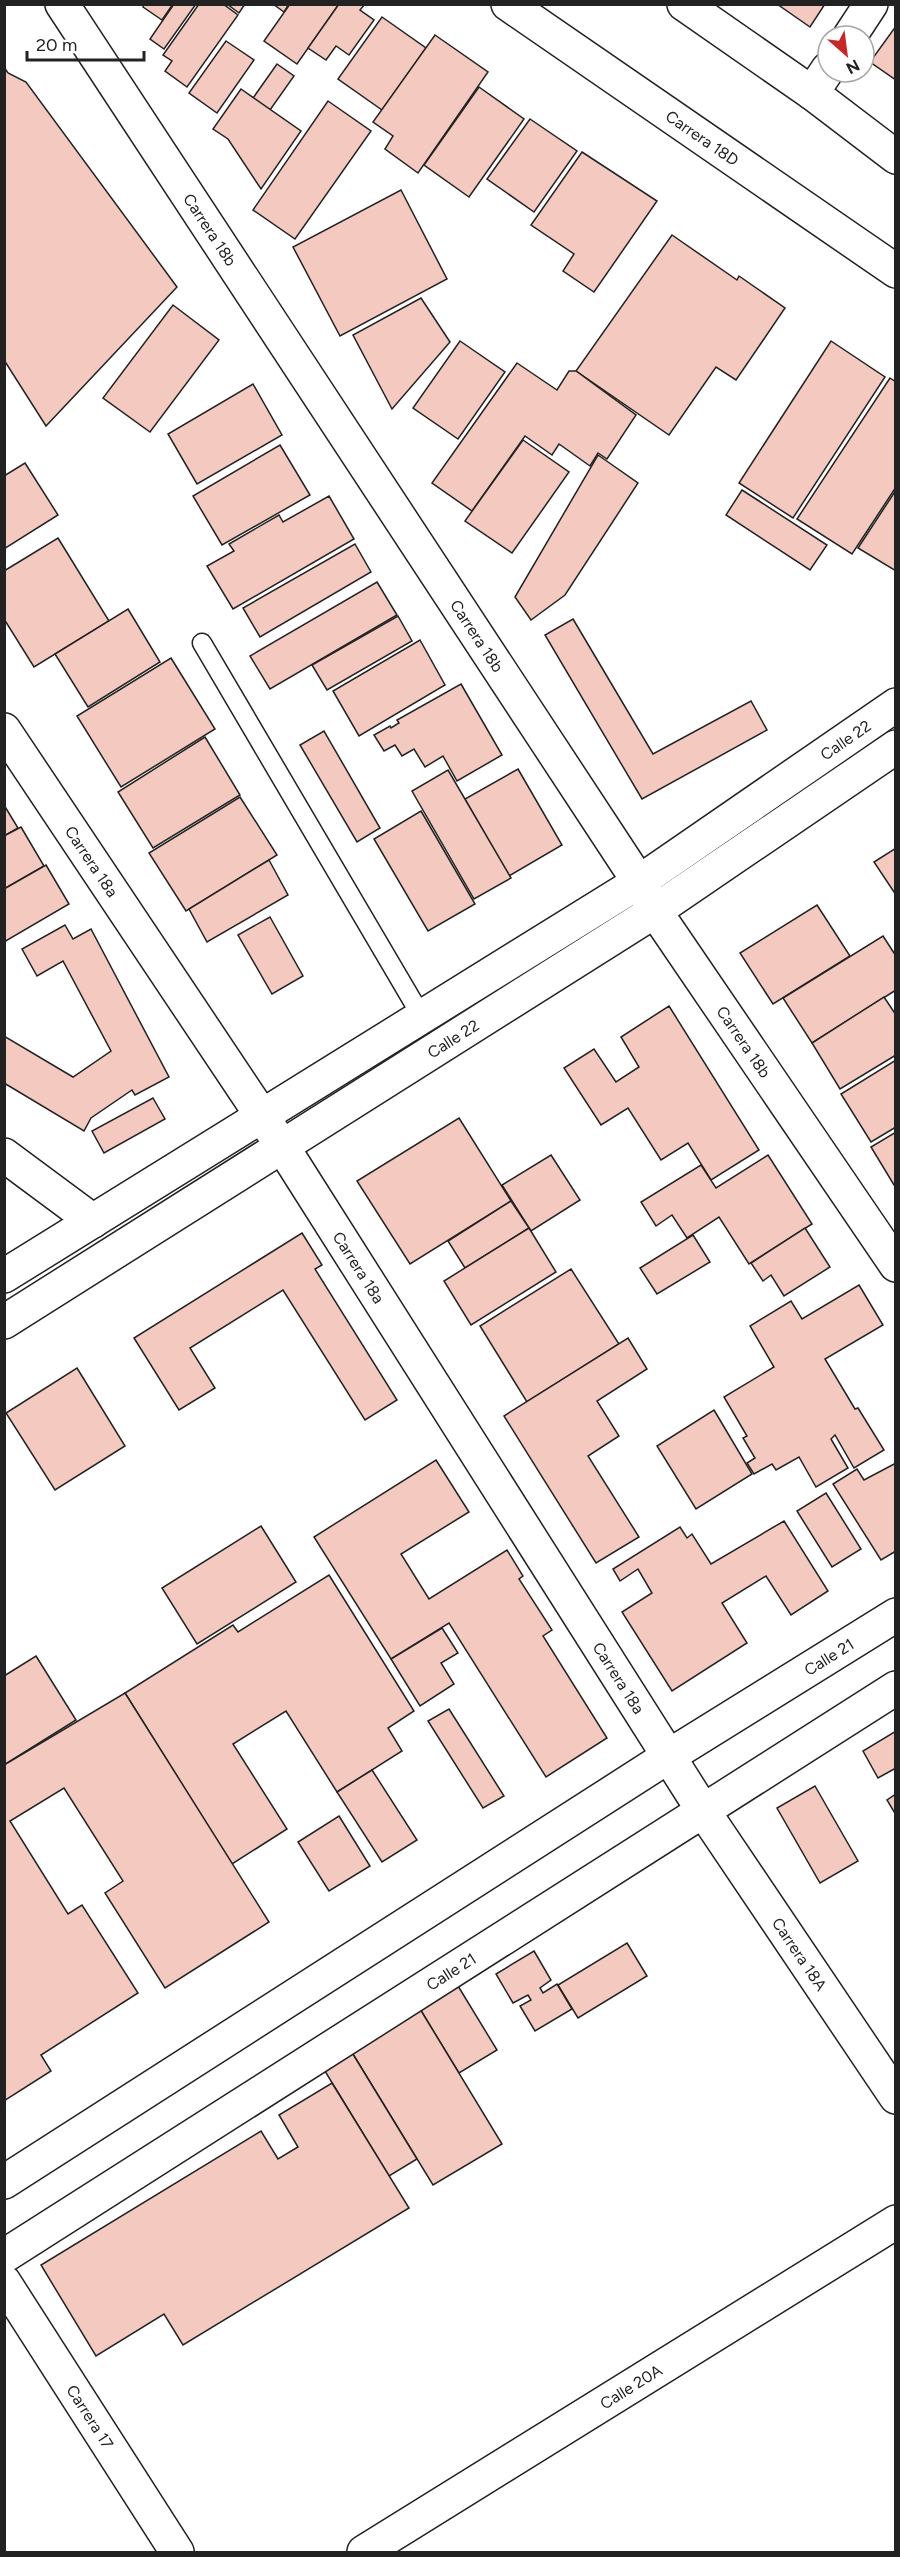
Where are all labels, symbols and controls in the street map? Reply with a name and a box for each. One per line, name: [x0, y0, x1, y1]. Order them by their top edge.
scale bar: [27, 24, 144, 62]
north arrow: [816, 24, 876, 84]
text: 20 m: [36, 34, 77, 56]
text: N: [843, 56, 863, 78]
street label: Carrera 18D: [662, 106, 743, 170]
street label: Carrera 18b: [180, 190, 241, 269]
street label: Carrera 18b: [447, 596, 508, 676]
street label: Calle 22: [816, 716, 874, 764]
street label: Carrera 18a: [61, 822, 122, 901]
street label: Carrera 18b: [713, 1002, 775, 1081]
street label: Calle 22: [424, 1015, 482, 1062]
street label: Carrera 18a: [329, 1228, 389, 1307]
street label: Calle 21: [801, 1634, 857, 1679]
street label: Carrera 18a: [589, 1638, 649, 1717]
street label: Carrera 18A: [768, 1914, 831, 1994]
street label: Calle 21: [423, 1949, 479, 1994]
street label: Calle 20A: [596, 2360, 666, 2413]
street label: Carrera 17: [63, 2381, 118, 2453]

